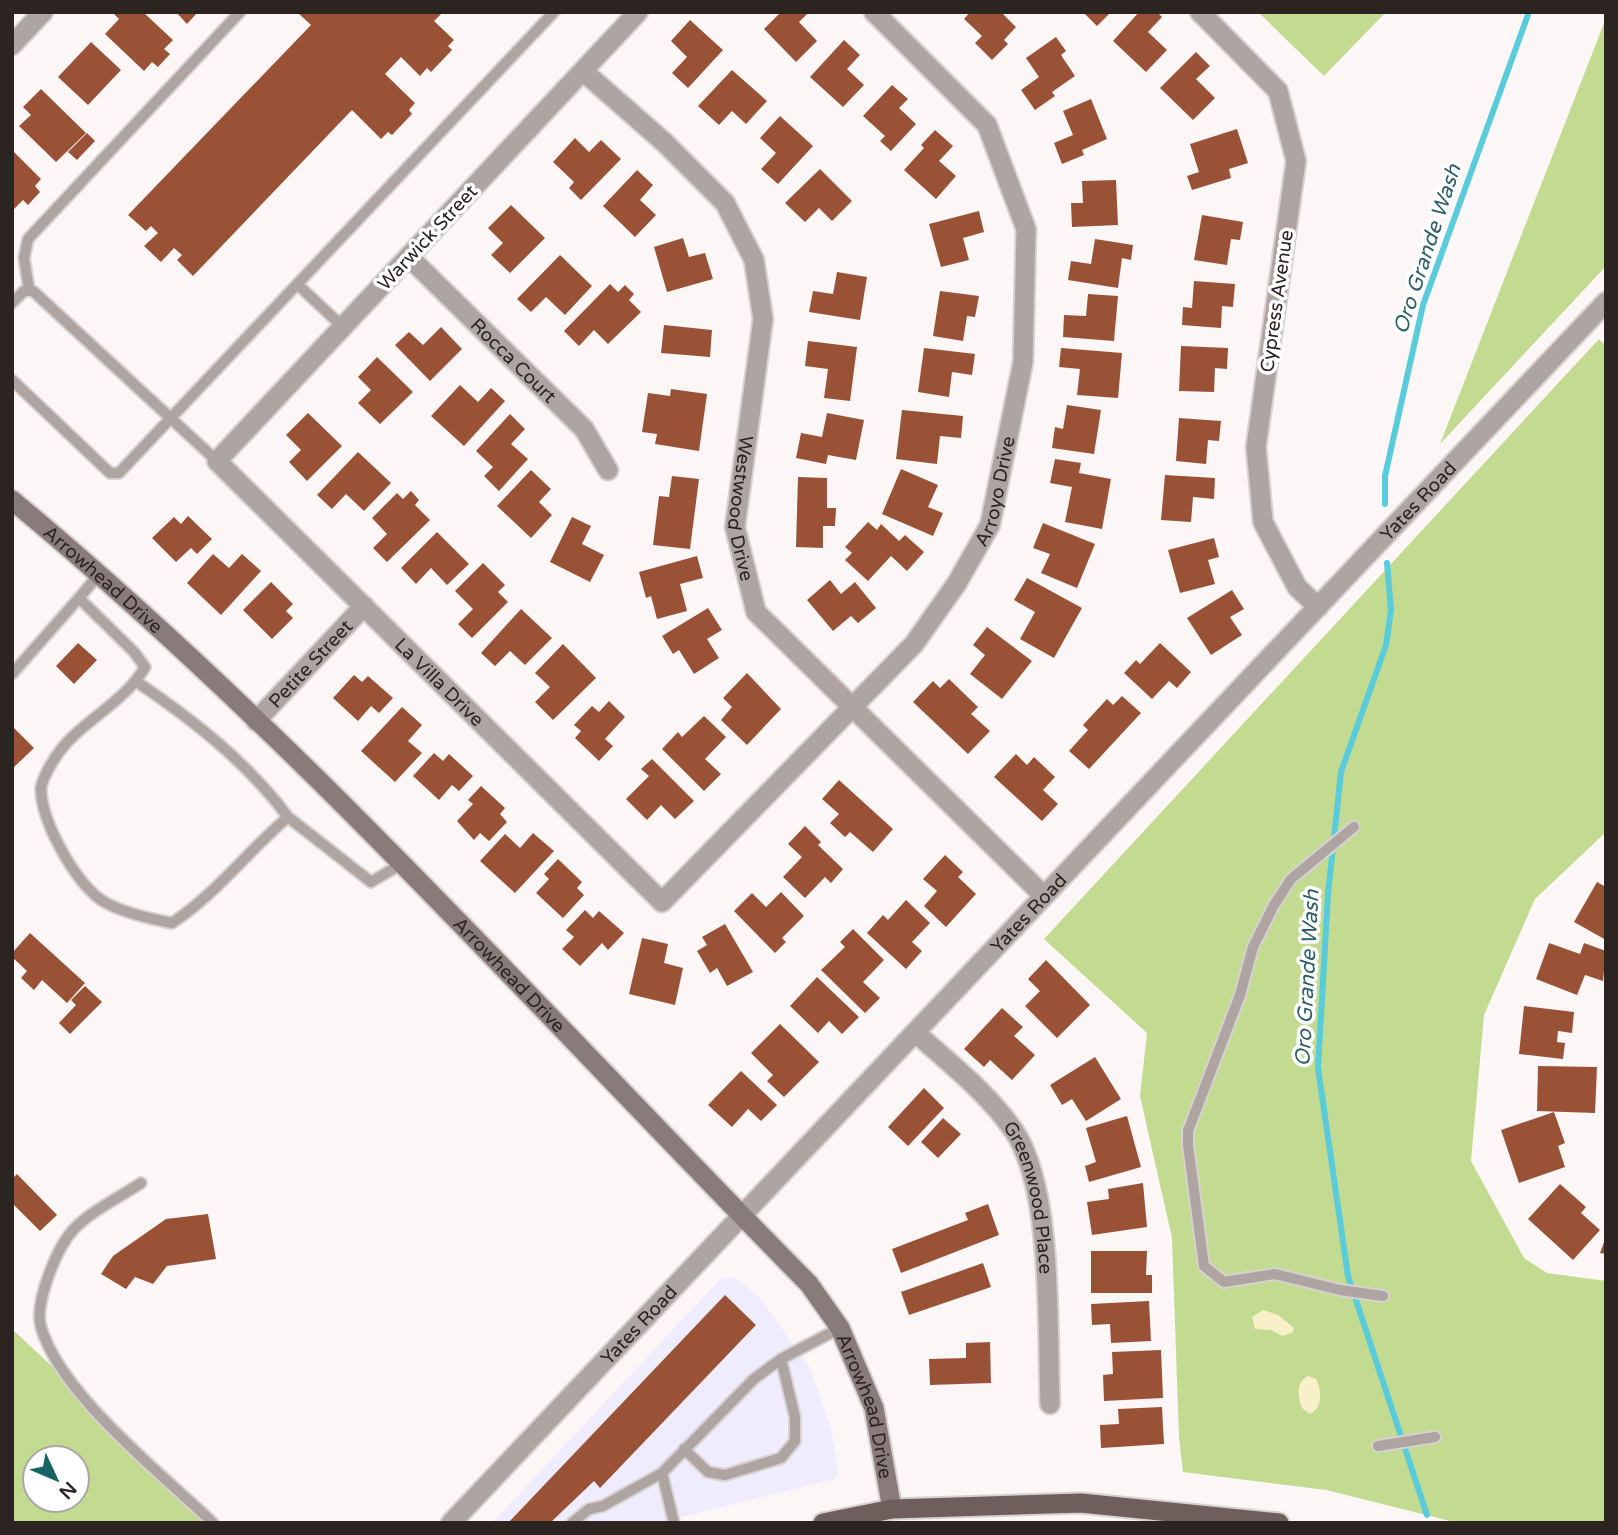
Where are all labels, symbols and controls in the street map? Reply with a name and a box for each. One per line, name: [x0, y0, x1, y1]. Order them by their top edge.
water label: Oro Grande Wash: [1388, 160, 1467, 337]
street label: Warwick Street: [373, 180, 482, 295]
street label: Cypress Avenue: [1256, 229, 1298, 374]
street label: Rocca Court: [466, 314, 561, 408]
street label: Westwood Drive: [723, 434, 758, 583]
street label: Arroyo Drive: [970, 434, 1020, 551]
street label: Yates Road: [1376, 457, 1461, 546]
street label: Arrowhead Drive: [39, 521, 167, 638]
street label: Petite Street: [264, 616, 357, 713]
street label: La Villa Drive: [390, 634, 488, 731]
street label: Yates Road: [986, 869, 1072, 958]
water label: Oro Grande Wash: [1290, 888, 1325, 1067]
street label: Arrowhead Drive: [448, 913, 570, 1037]
street label: Greenwood Place: [998, 1117, 1057, 1275]
street label: Yates Road: [597, 1281, 682, 1370]
street label: Arrowhead Drive: [832, 1330, 896, 1481]
north arrow: [21, 1444, 91, 1514]
text: N: [54, 1477, 81, 1503]

